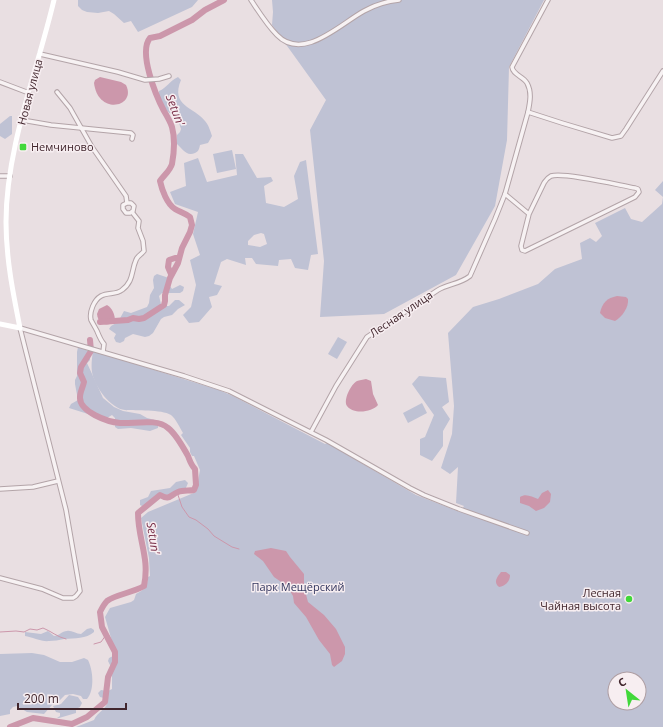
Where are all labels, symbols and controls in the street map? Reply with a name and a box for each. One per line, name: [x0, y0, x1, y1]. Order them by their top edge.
street label: Новая улица: [13, 57, 46, 127]
water label: Setun': [162, 92, 189, 128]
place label: Немчиново: [31, 139, 94, 154]
marker: Немчиново: [18, 142, 28, 152]
street label: Лесная улица: [366, 287, 435, 340]
water label: Setun': [143, 521, 164, 556]
park label: Парк Мещёрский: [251, 579, 345, 594]
place label: Лесная Чайная высота: [540, 585, 621, 613]
marker: Лесная Чайная высота: [624, 594, 634, 604]
north arrow: [607, 671, 647, 711]
text: С: [615, 674, 629, 690]
scale bar: [18, 685, 126, 711]
text: 200 m: [24, 690, 59, 707]

